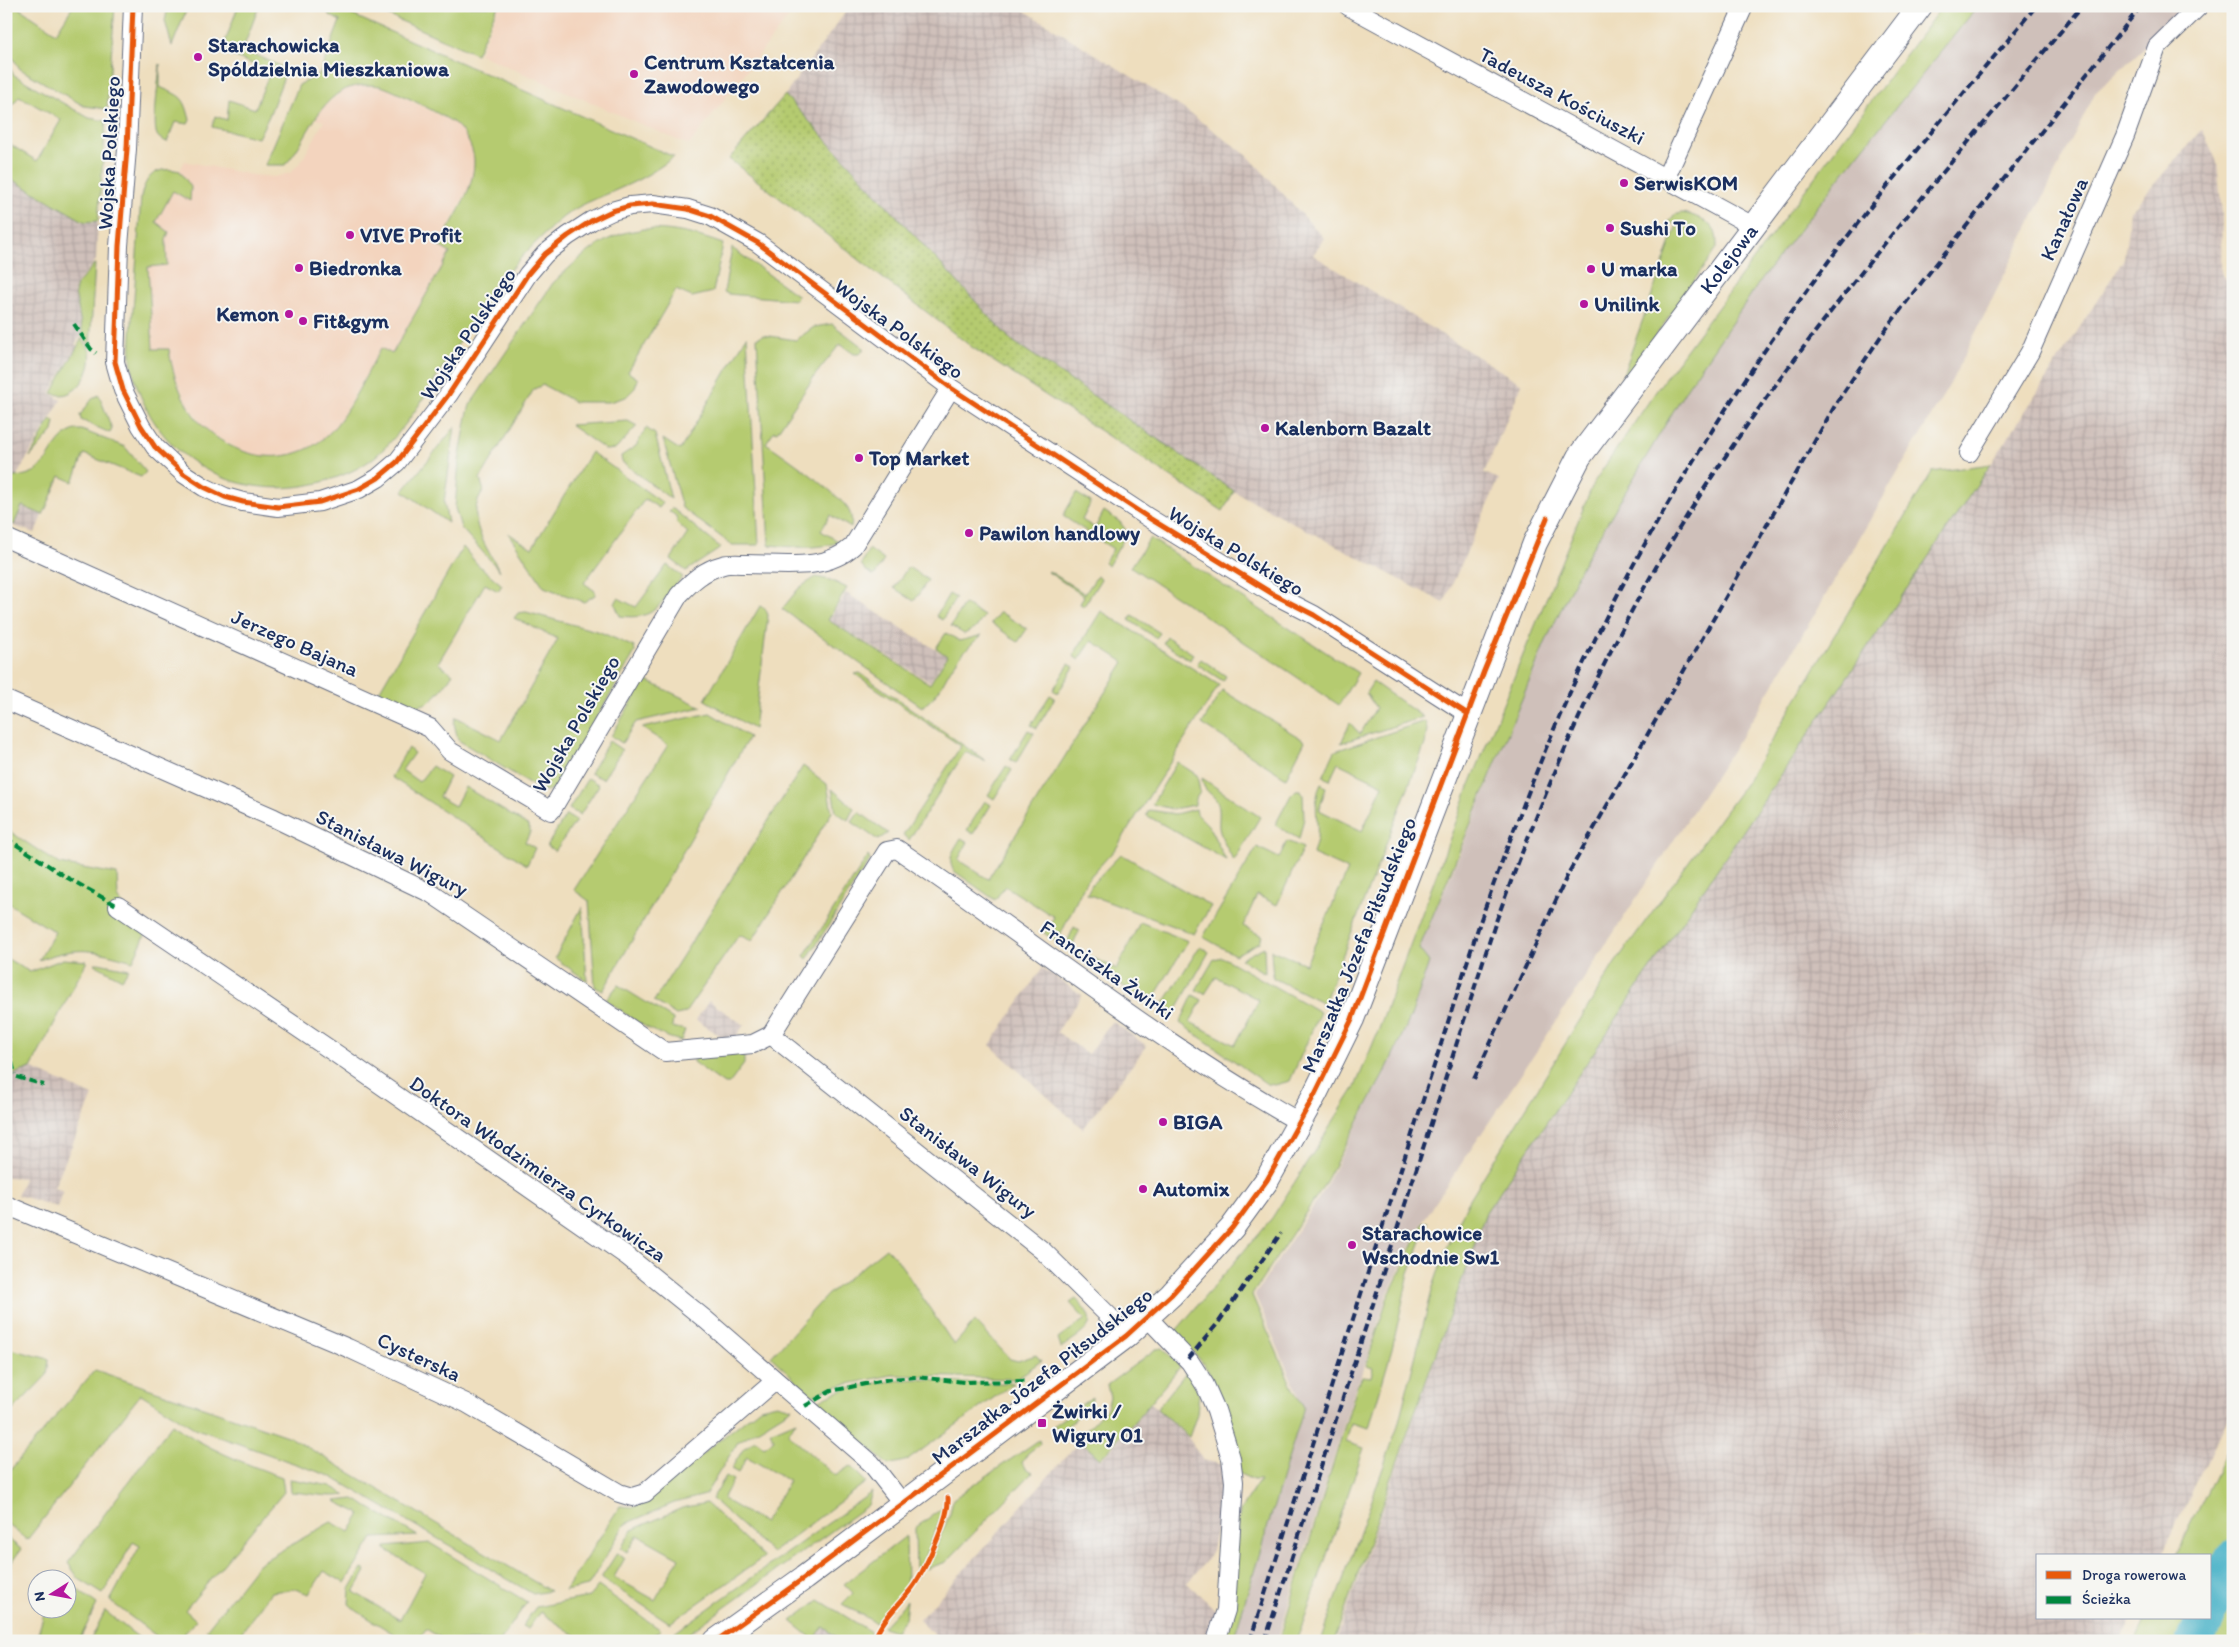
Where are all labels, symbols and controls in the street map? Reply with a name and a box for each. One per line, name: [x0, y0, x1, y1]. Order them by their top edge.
place label: Starachowicka Spóldzielnia Mieszkaniowa: [208, 32, 450, 82]
street label: Tadeusza Kościuszki: [1475, 41, 1649, 150]
place label: Centrum Kształcenia Zawodowego: [644, 49, 836, 99]
marker: Starachowicka Spóldzielnia Mieszkaniowa: [192, 51, 204, 63]
marker: Centrum Kształcenia Zawodowego: [628, 68, 640, 80]
street label: Wojska Polskiego: [92, 75, 125, 231]
place label: SerwisKOM: [1634, 170, 1738, 195]
street label: Kanałowa: [2034, 173, 2093, 264]
marker: SerwisKOM: [1618, 177, 1630, 189]
place label: Sushi To: [1620, 215, 1696, 240]
street label: Kolejowa: [1694, 219, 1763, 298]
place label: VIVE Profit: [360, 222, 462, 247]
marker: Sushi To: [1604, 222, 1616, 234]
marker: VIVE Profit: [344, 229, 356, 241]
place label: Biedronka: [309, 255, 403, 280]
place label: U marka: [1601, 256, 1678, 281]
marker: Biedronka: [293, 262, 305, 274]
street label: Wojska Polskiego: [414, 263, 521, 405]
marker: U marka: [1585, 263, 1597, 275]
street label: Wojska Polskiego: [830, 273, 969, 384]
place label: Unilink: [1594, 291, 1660, 316]
marker: Unilink: [1578, 298, 1590, 310]
place label: Kemon: [216, 301, 280, 326]
marker: Kemon: [283, 308, 295, 320]
place label: Fit&gym: [313, 308, 389, 334]
marker: Fit&gym: [297, 315, 309, 327]
place label: Kalenborn Bazalt: [1275, 415, 1431, 440]
marker: Kalenborn Bazalt: [1259, 422, 1271, 434]
place label: Top Market: [868, 445, 969, 471]
marker: Top Market: [853, 452, 865, 464]
street label: Wojska Polskiego: [1164, 500, 1309, 601]
place label: Pawilon handlowy: [979, 520, 1141, 546]
marker: Pawilon handlowy: [963, 527, 975, 539]
street label: Jerzego Bajana: [228, 603, 363, 682]
street label: Wojska Polskiego: [526, 651, 625, 797]
street label: Stanisława Wigury: [312, 803, 473, 902]
street label: Marszałka Józefa Piłsudskiego: [1296, 813, 1421, 1076]
street label: Franciszka Żwirki: [1036, 914, 1179, 1025]
street label: Doktora Włodzimierza Cyrkowicza: [405, 1070, 672, 1267]
street label: Stanisława Wigury: [895, 1100, 1042, 1223]
place label: BIGA: [1173, 1109, 1223, 1134]
marker: BIGA: [1157, 1116, 1169, 1128]
place label: Automix: [1152, 1176, 1230, 1201]
marker: Automix: [1137, 1183, 1149, 1195]
place label: Starachowice Wschodnie Sw1: [1362, 1220, 1500, 1269]
marker: Starachowice Wschodnie Sw1: [1346, 1239, 1358, 1251]
street label: Marszałka Józefa Piłsudskiego: [926, 1282, 1157, 1470]
street label: Cysterska: [373, 1326, 465, 1387]
place label: Żwirki / Wigury 01: [1052, 1398, 1143, 1448]
marker: Żwirki / Wigury 01: [1036, 1417, 1048, 1429]
legend: [2036, 1554, 2212, 1620]
text: Droga rowerowa: [2082, 1566, 2186, 1584]
north arrow: [28, 1570, 78, 1620]
text: N: [30, 1590, 49, 1603]
text: Ścieżka: [2082, 1590, 2131, 1608]

